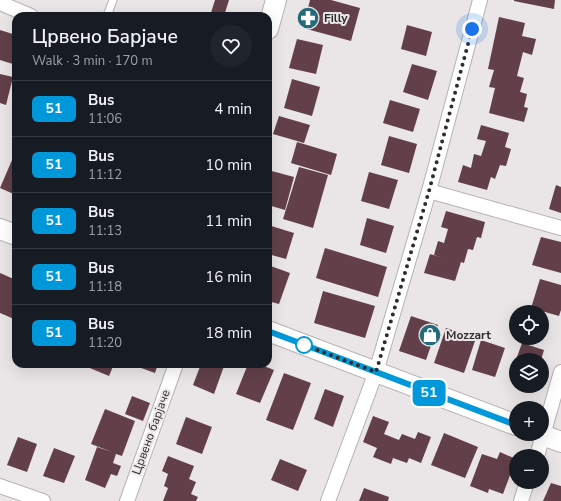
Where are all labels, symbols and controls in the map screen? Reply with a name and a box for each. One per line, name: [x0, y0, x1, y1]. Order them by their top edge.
pharmacy icon: Filly: [295, 5, 321, 31]
place label: Filly: [324, 10, 348, 26]
your location: [462, 19, 482, 39]
text: Црвено Барјаче: [32, 24, 178, 50]
button: heart: [210, 25, 252, 67]
text: Walk · 3 min · 170 m: [32, 52, 153, 70]
text: Bus: [88, 90, 114, 110]
text: 51: [46, 99, 62, 118]
text: 4 min: [214, 99, 252, 119]
text: 11:06: [88, 110, 122, 128]
text: Bus: [88, 146, 114, 166]
text: 51: [46, 155, 62, 174]
text: 10 min: [205, 155, 252, 175]
text: 11:12: [88, 166, 122, 184]
text: Bus: [88, 202, 114, 222]
text: 51: [46, 211, 62, 230]
text: 11 min: [205, 211, 252, 231]
text: 11:13: [88, 222, 122, 240]
text: Bus: [88, 258, 114, 278]
text: 51: [46, 267, 62, 286]
text: 16 min: [205, 267, 252, 287]
text: 11:18: [88, 278, 122, 296]
map controls: [509, 305, 549, 489]
button: locate: [509, 305, 549, 345]
text: Bus: [88, 314, 114, 334]
shop icon: Mozzart: [417, 322, 443, 348]
text: 51: [46, 323, 62, 342]
text: 18 min: [205, 323, 252, 343]
place label: Mozzart: [446, 327, 491, 343]
text: 11:20: [88, 334, 122, 352]
unlabelled marker: [295, 336, 313, 354]
button: layers: [509, 353, 549, 393]
line badge: 51: [411, 380, 447, 406]
text: 51: [421, 383, 437, 402]
street label: Црвено барјаче: [128, 387, 174, 477]
button: +: [509, 401, 549, 441]
button: −: [509, 449, 549, 489]

